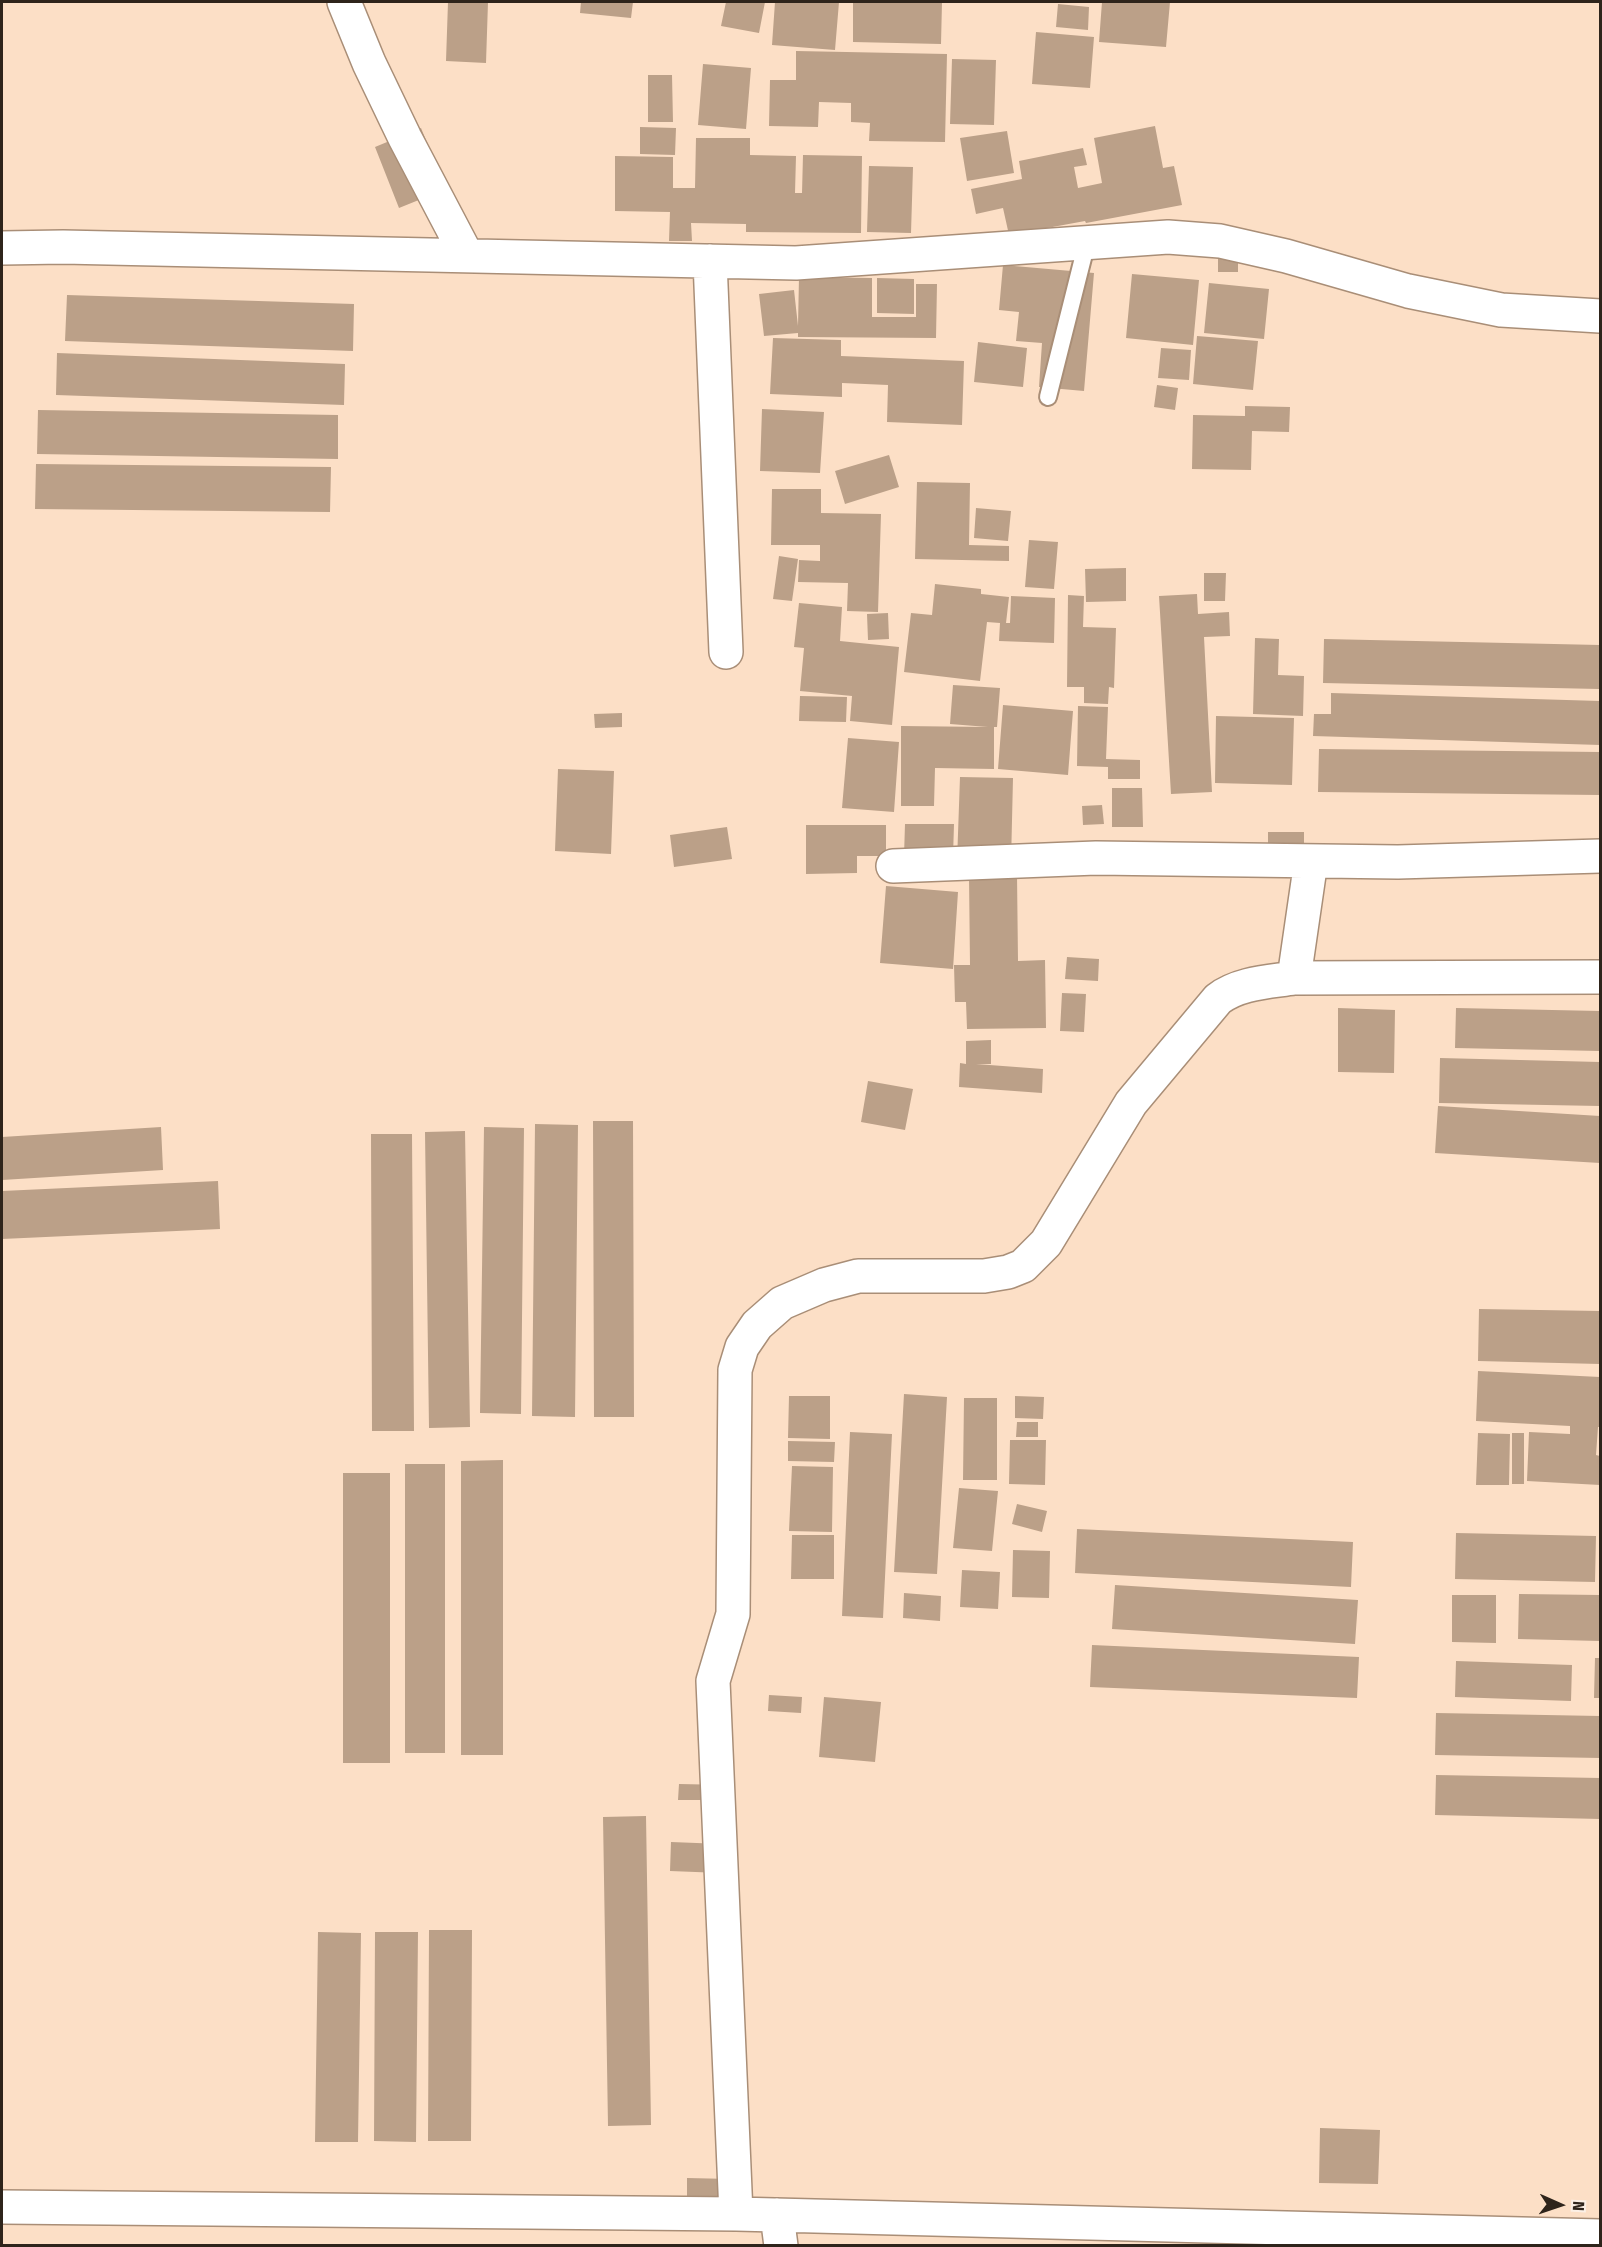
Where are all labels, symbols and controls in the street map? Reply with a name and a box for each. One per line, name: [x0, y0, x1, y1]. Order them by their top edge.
north arrow: [1530, 2175, 1590, 2235]
text: N: [1569, 2201, 1588, 2211]

